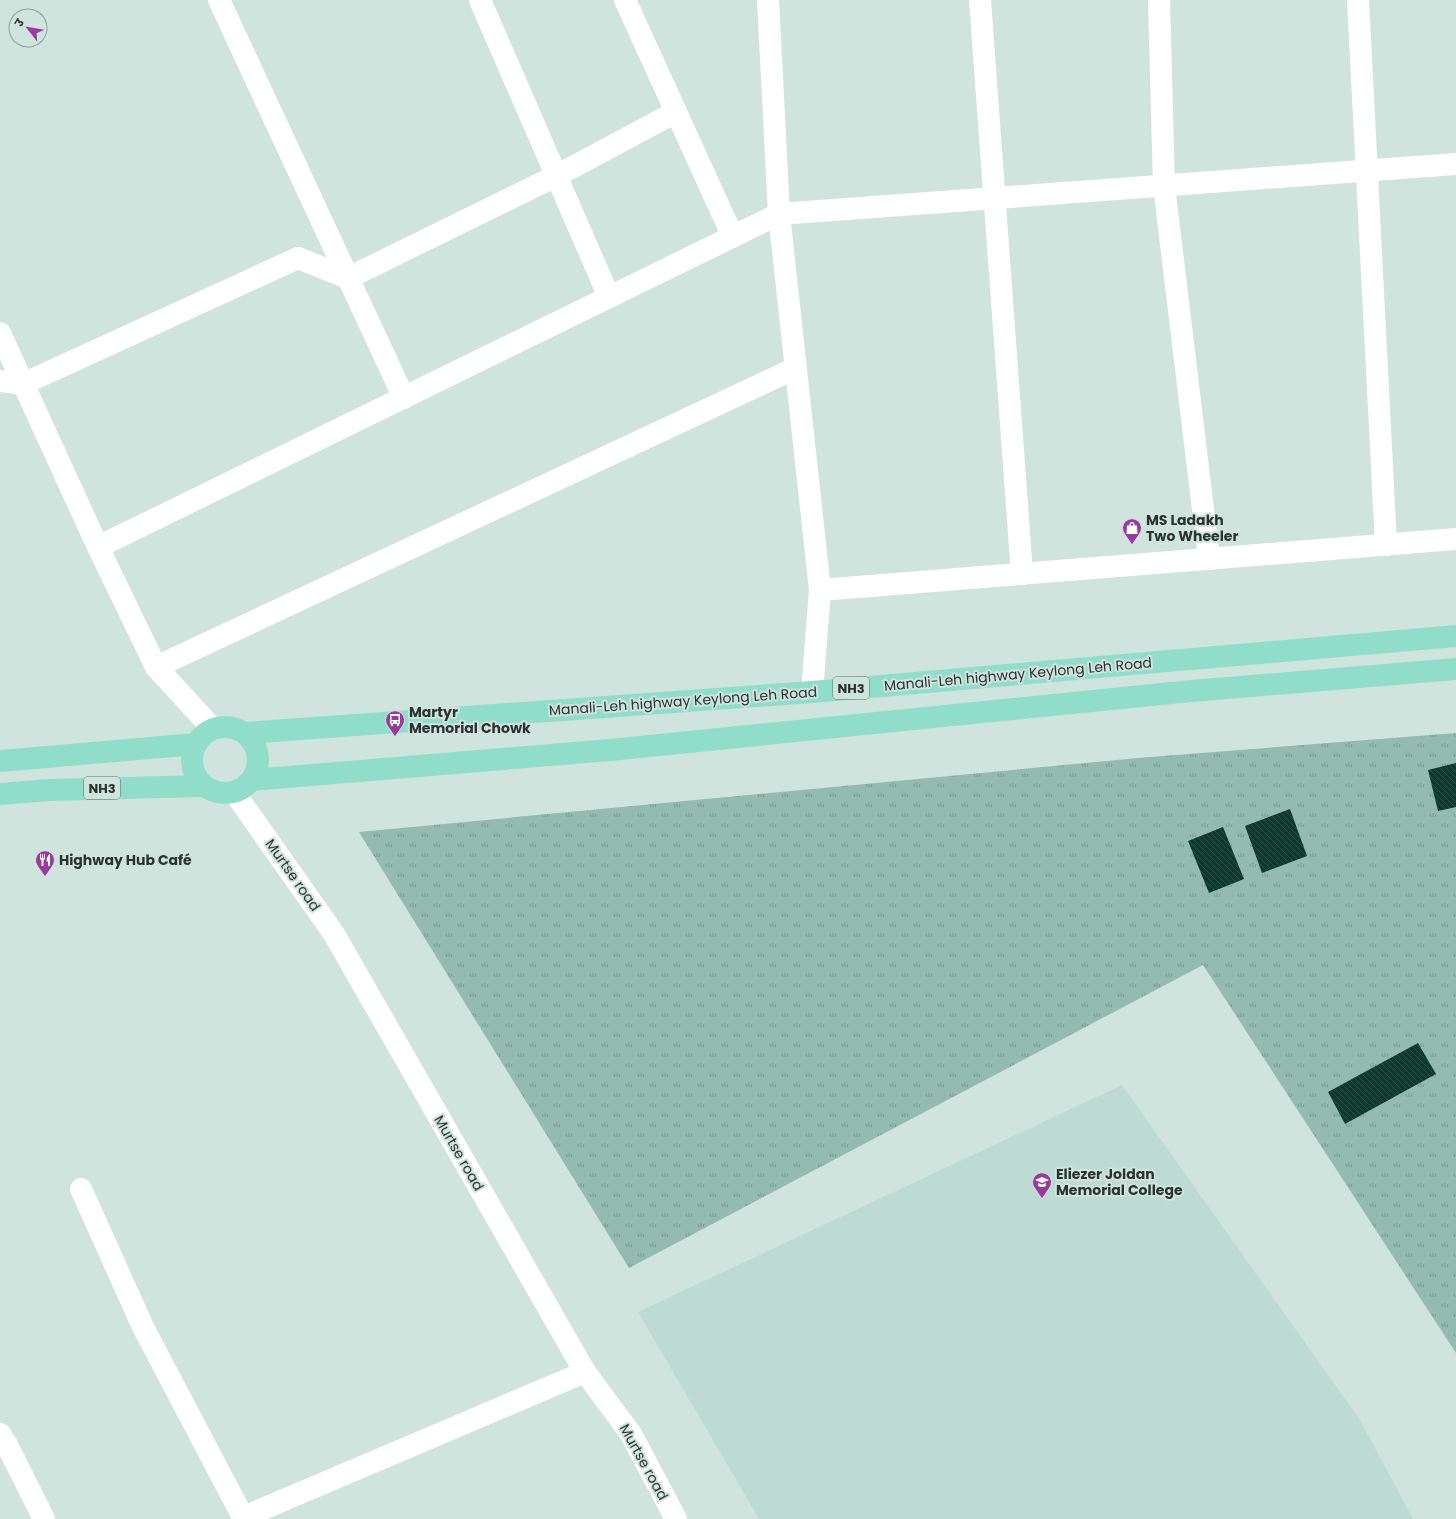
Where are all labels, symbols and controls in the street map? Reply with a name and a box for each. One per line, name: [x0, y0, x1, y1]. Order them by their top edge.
north arrow: [8, 8, 48, 48]
text: उ: [10, 15, 28, 30]
place label: MS Ladakh Two Wheeler: [1146, 510, 1238, 546]
shop icon: MS Ladakh Two Wheeler: [1121, 517, 1143, 545]
street label: Manali-Leh highway Keylong Leh Road: [883, 652, 1153, 696]
road number: NH3: [833, 677, 869, 699]
street label: Manali-Leh highway Keylong Leh Road: [548, 682, 818, 720]
place label: Martyr Memorial Chowk: [409, 702, 531, 738]
bus stop icon: Martyr Memorial Chowk: [384, 709, 406, 737]
road number: NH3: [84, 777, 120, 799]
street label: Murtse road: [261, 835, 325, 915]
restaurant icon: Highway Hub Café: [34, 849, 56, 877]
place label: Highway Hub Café: [59, 850, 192, 870]
street label: Murtse road: [429, 1112, 489, 1194]
place label: Eliezer Joldan Memorial College: [1056, 1164, 1183, 1200]
school or university icon: Eliezer Joldan Memorial College: [1031, 1171, 1053, 1199]
street label: Murtse road: [615, 1420, 673, 1504]

